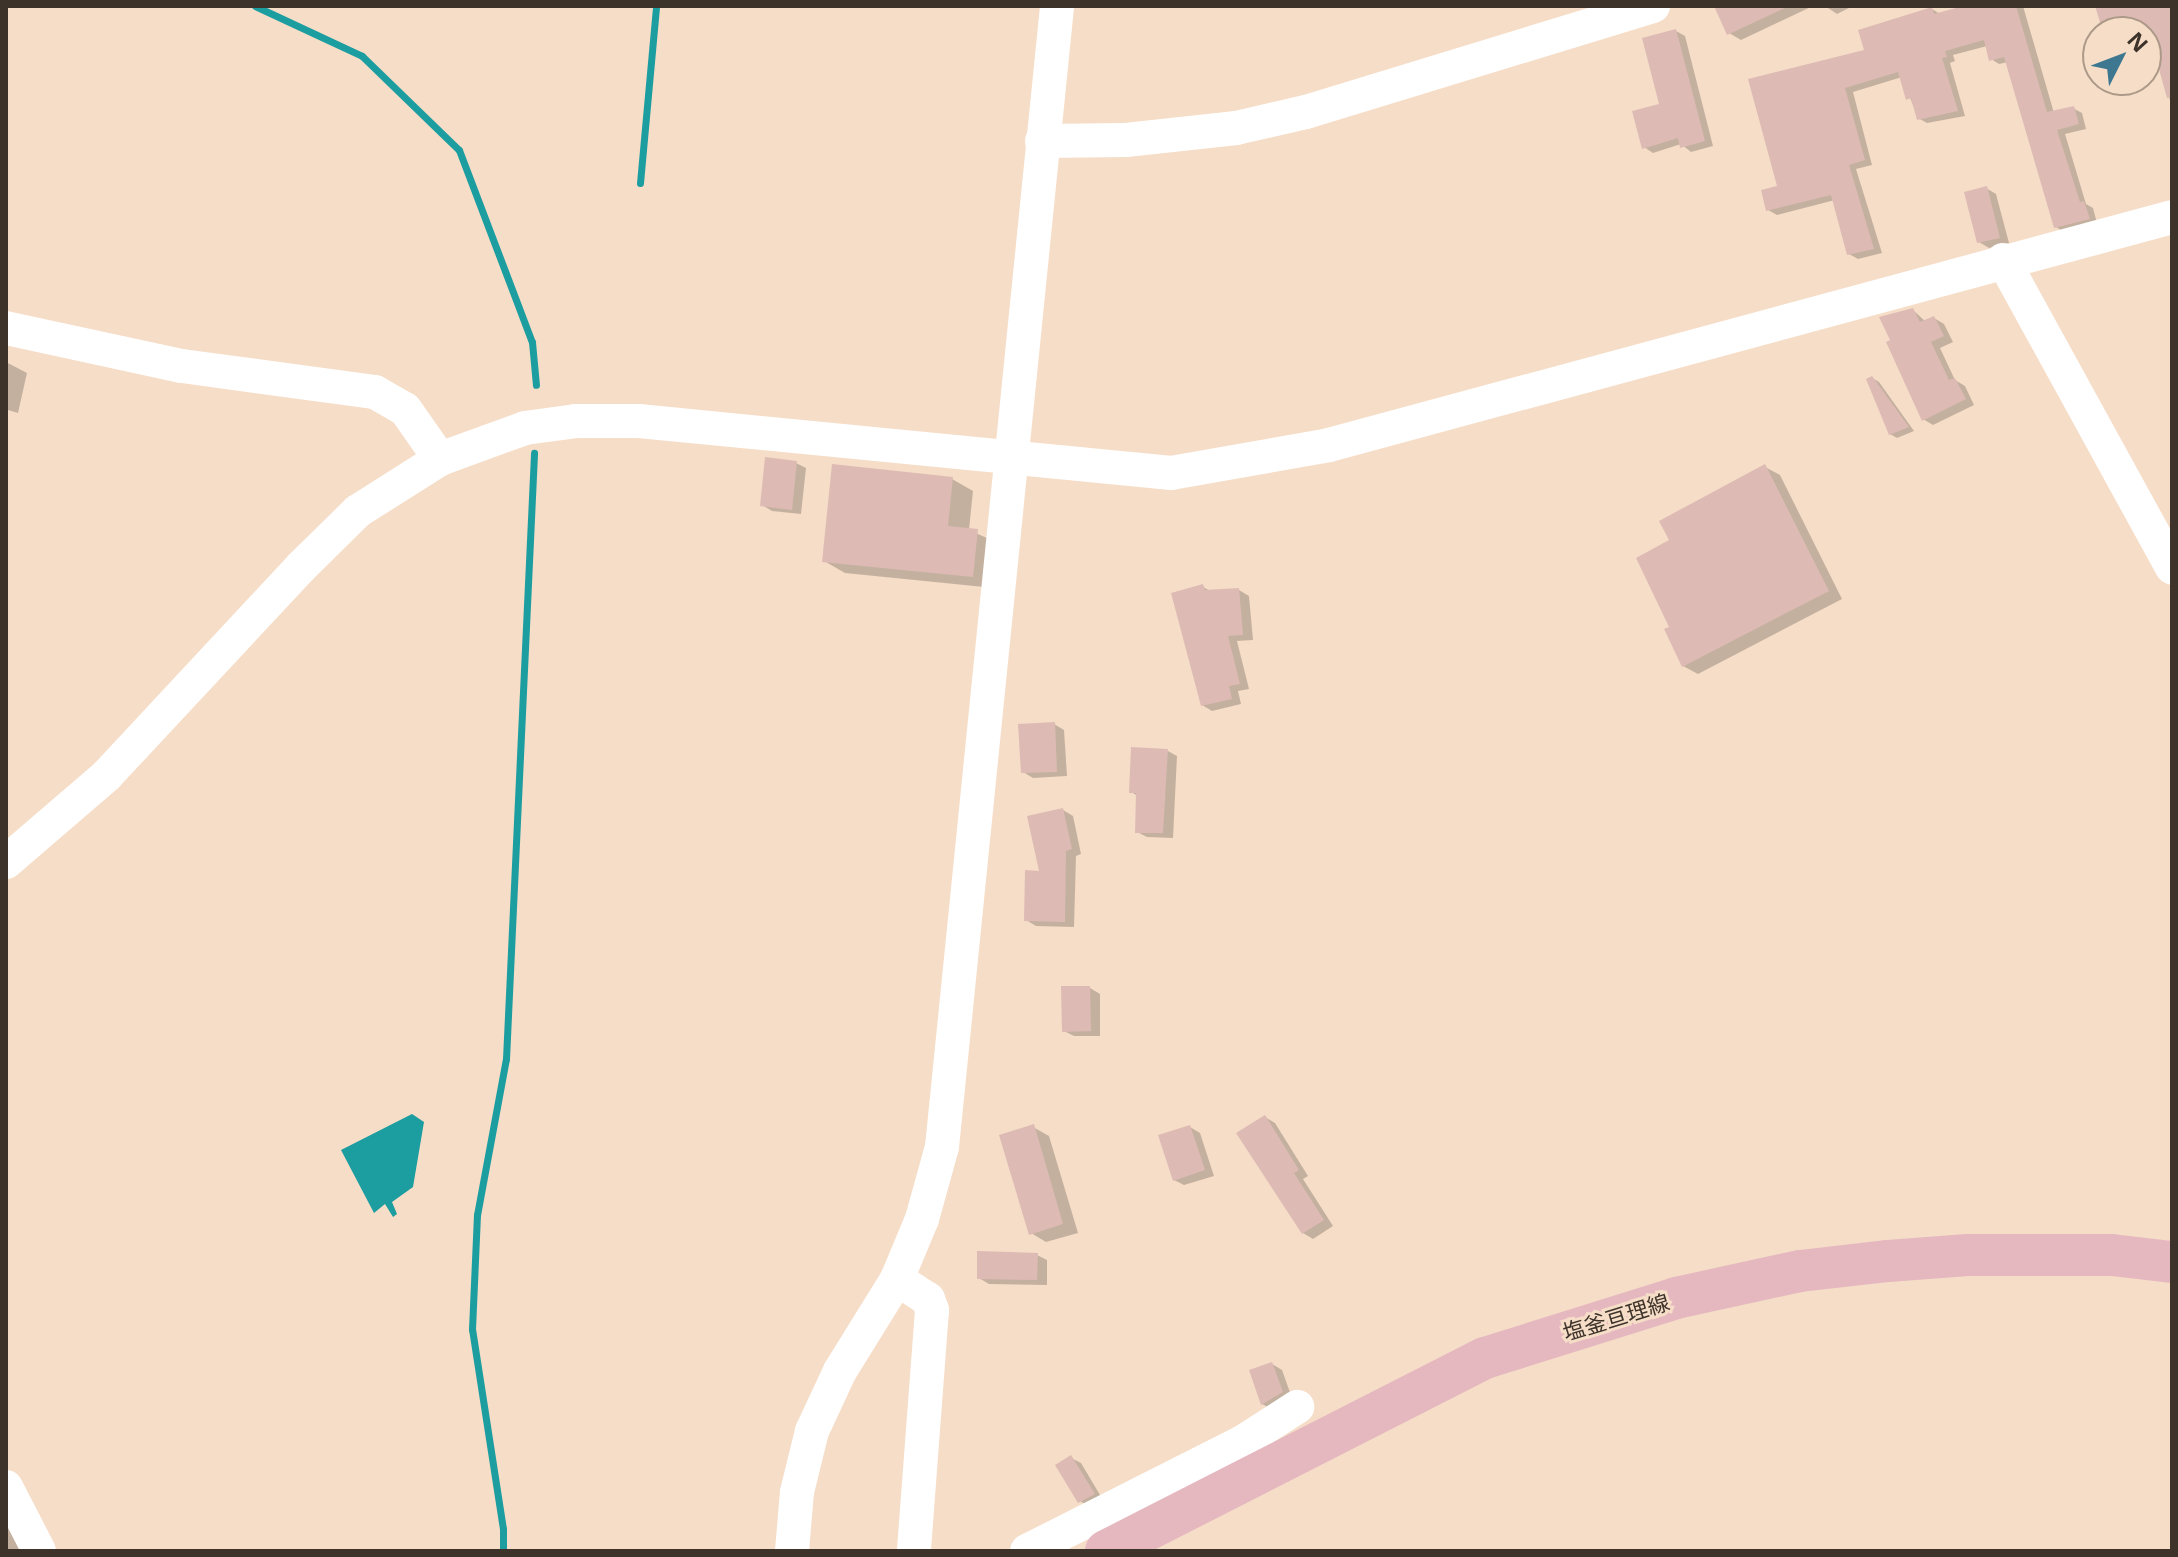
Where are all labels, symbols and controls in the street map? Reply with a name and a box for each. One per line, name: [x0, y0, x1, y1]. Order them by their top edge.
north arrow: [2082, 16, 2162, 96]
text: N: [2121, 25, 2155, 58]
street label: 塩釜亘理線: [1560, 1288, 1672, 1346]

